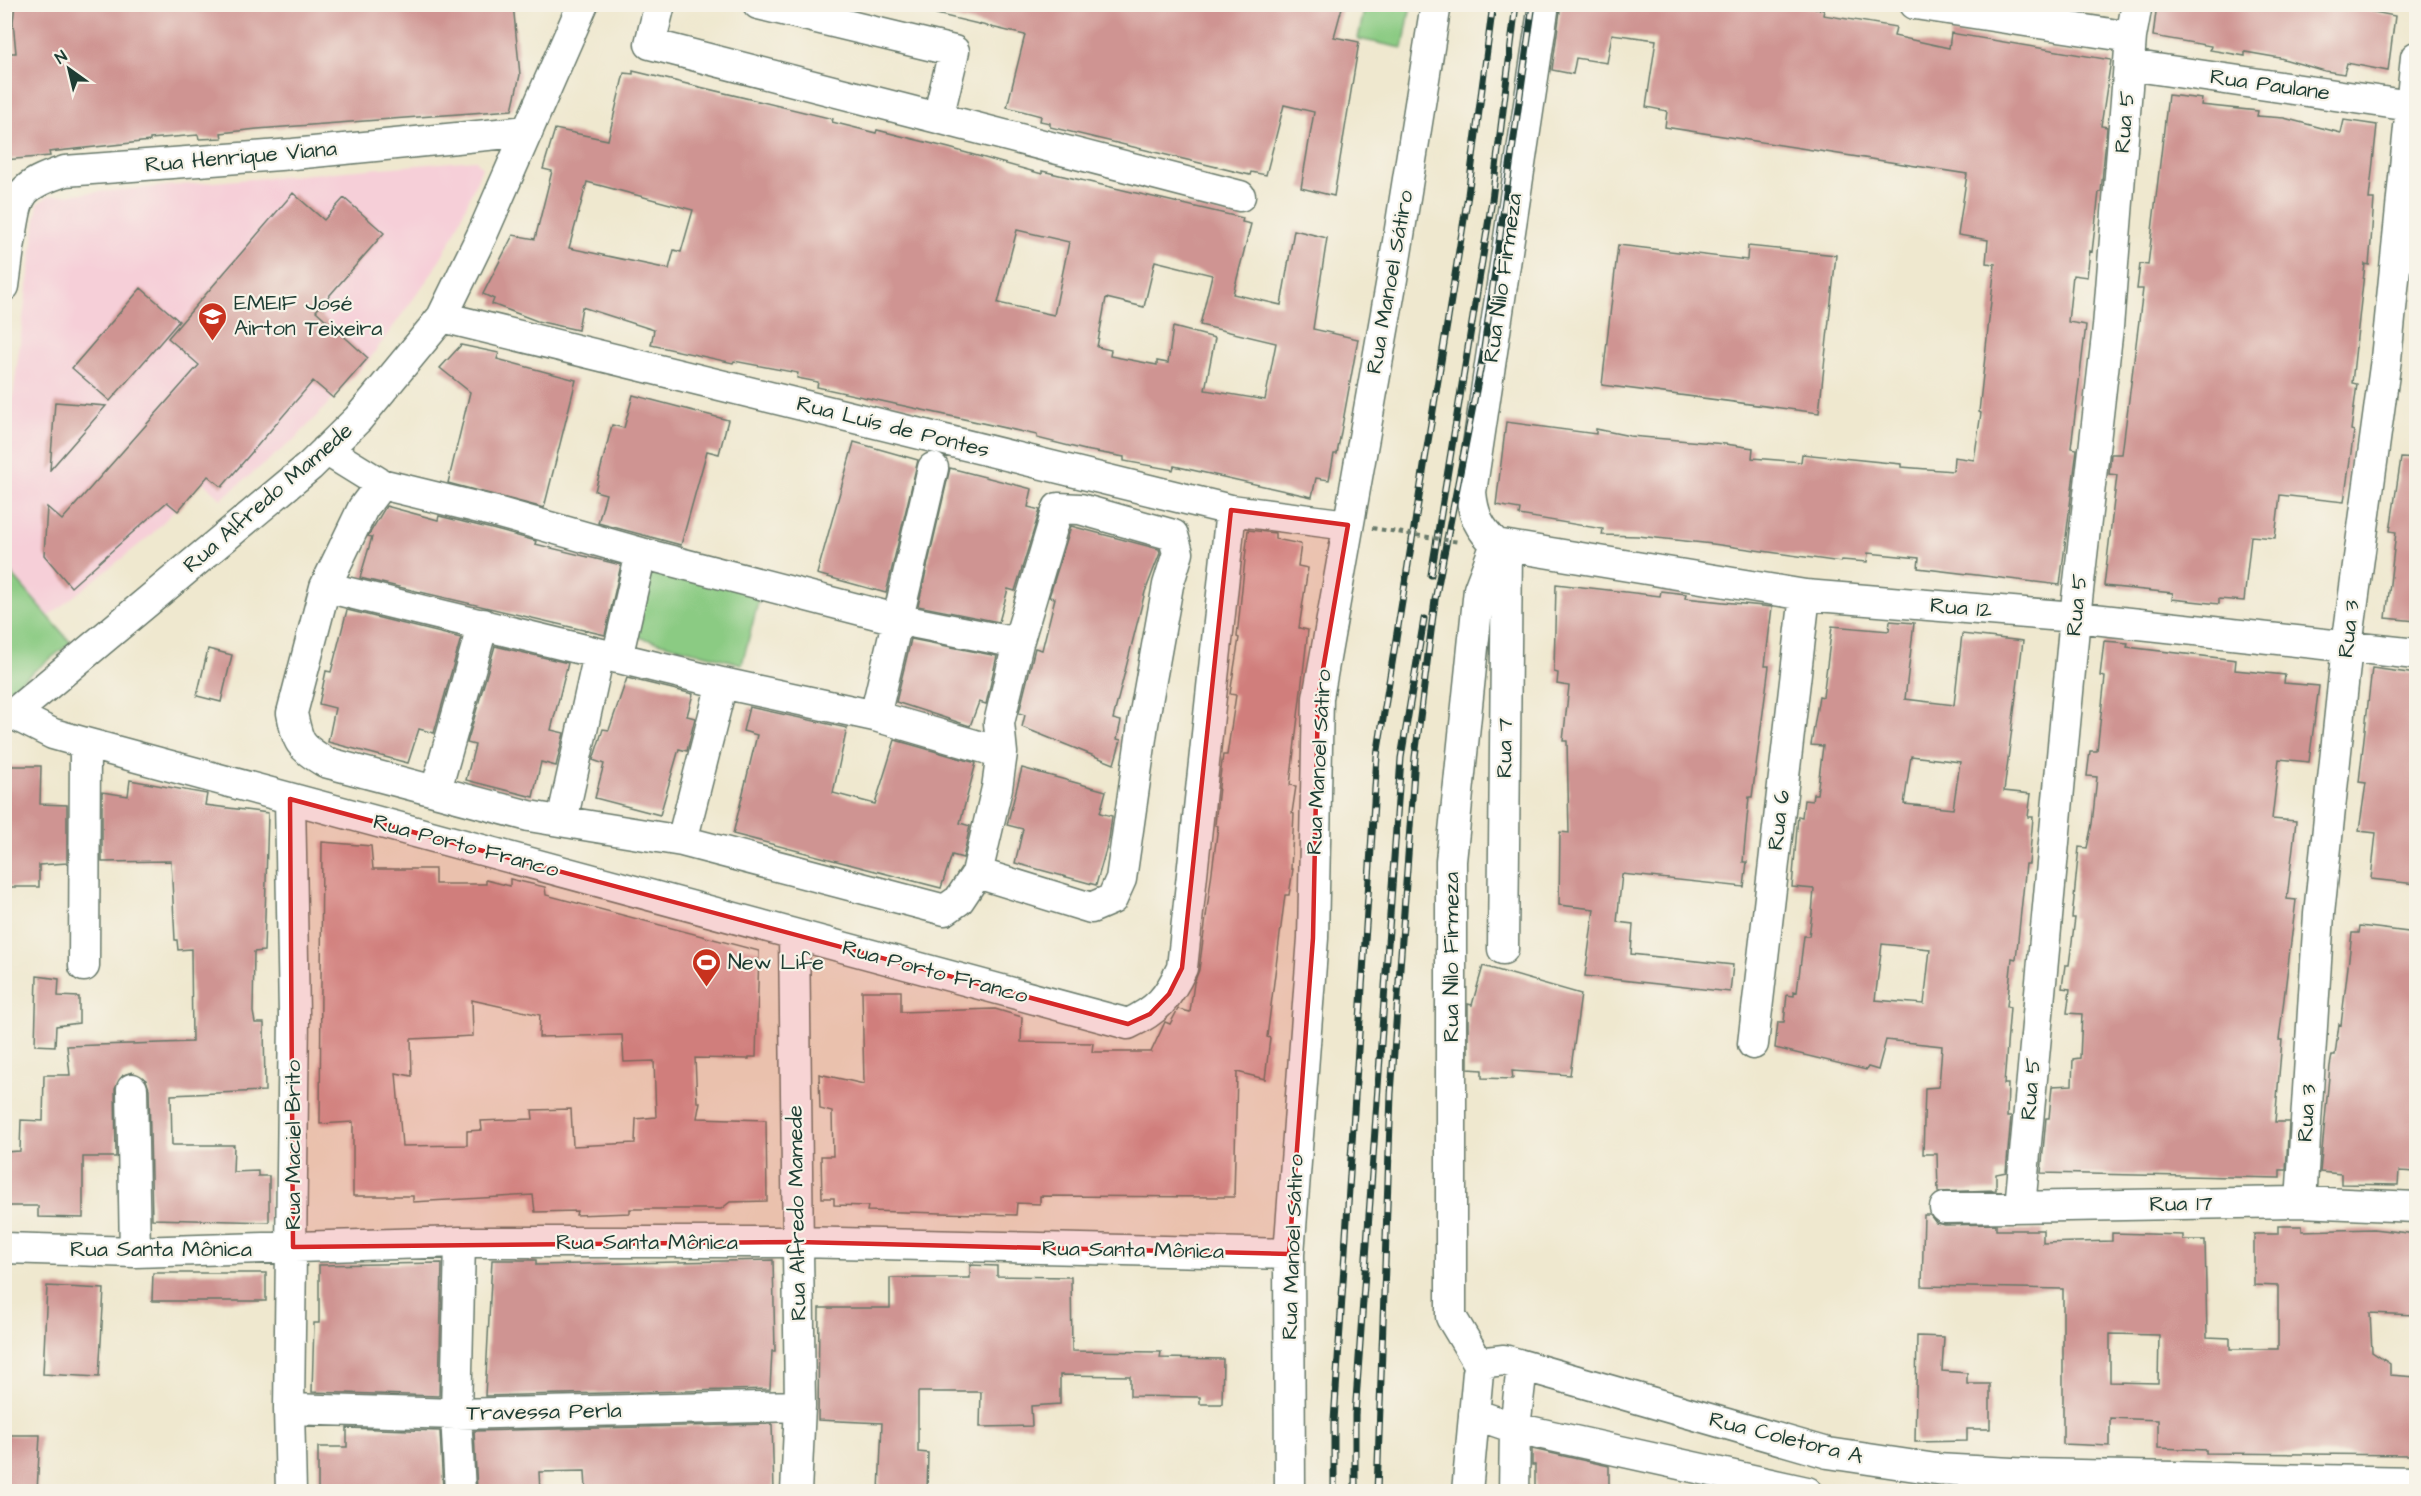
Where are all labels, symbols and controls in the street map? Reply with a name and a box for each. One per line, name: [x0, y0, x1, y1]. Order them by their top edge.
north arrow: [39, 39, 99, 99]
text: N: [51, 45, 71, 69]
street label: Rua Paulane: [2208, 61, 2332, 109]
street label: Rua 5: [2107, 89, 2143, 154]
street label: Rua Henrique Viana: [144, 133, 338, 181]
street label: Rua Manoel Sátiro: [1359, 187, 1422, 376]
street label: Rua Nilo Firmeza: [1476, 191, 1530, 365]
place label: EMEIF José Airton Teixeira: [234, 288, 383, 344]
school or university icon: EMEIF José Airton Teixeira: [197, 300, 229, 342]
street label: Rua Luís de Pontes: [793, 388, 993, 466]
street label: Rua Alfredo Mamede: [176, 416, 360, 580]
street label: Rua 5: [2058, 572, 2096, 638]
street label: Rua 12: [1929, 590, 1994, 626]
street label: Rua 3: [2330, 598, 2368, 660]
street label: Rua Manoel Sátiro: [1299, 668, 1339, 856]
street label: Rua 7: [1489, 717, 1521, 778]
street label: Rua 6: [1760, 788, 1798, 852]
street label: Rua Porto Franco: [370, 806, 563, 886]
street label: Rua Nilo Firmeza: [1436, 872, 1467, 1042]
street label: Rua Porto Franco: [839, 932, 1032, 1012]
sports icon: New Life: [691, 946, 723, 988]
place label: New Life: [728, 947, 824, 978]
street label: Rua 5: [2013, 1056, 2049, 1121]
street label: Rua Maciel Brito: [278, 1059, 309, 1230]
street label: Rua 3: [2290, 1083, 2324, 1143]
street label: Rua Alfredo Mamede: [780, 1105, 814, 1321]
street label: Rua Manoel Sátiro: [1274, 1153, 1312, 1340]
street label: Rua 17: [2149, 1188, 2213, 1220]
street label: Rua Santa Mônica: [556, 1227, 738, 1258]
street label: Rua Santa Mônica: [1042, 1233, 1224, 1267]
street label: Rua Santa Mônica: [70, 1234, 252, 1265]
street label: Travessa Perla: [466, 1395, 622, 1429]
street label: Rua Coletora A: [1706, 1404, 1866, 1472]

